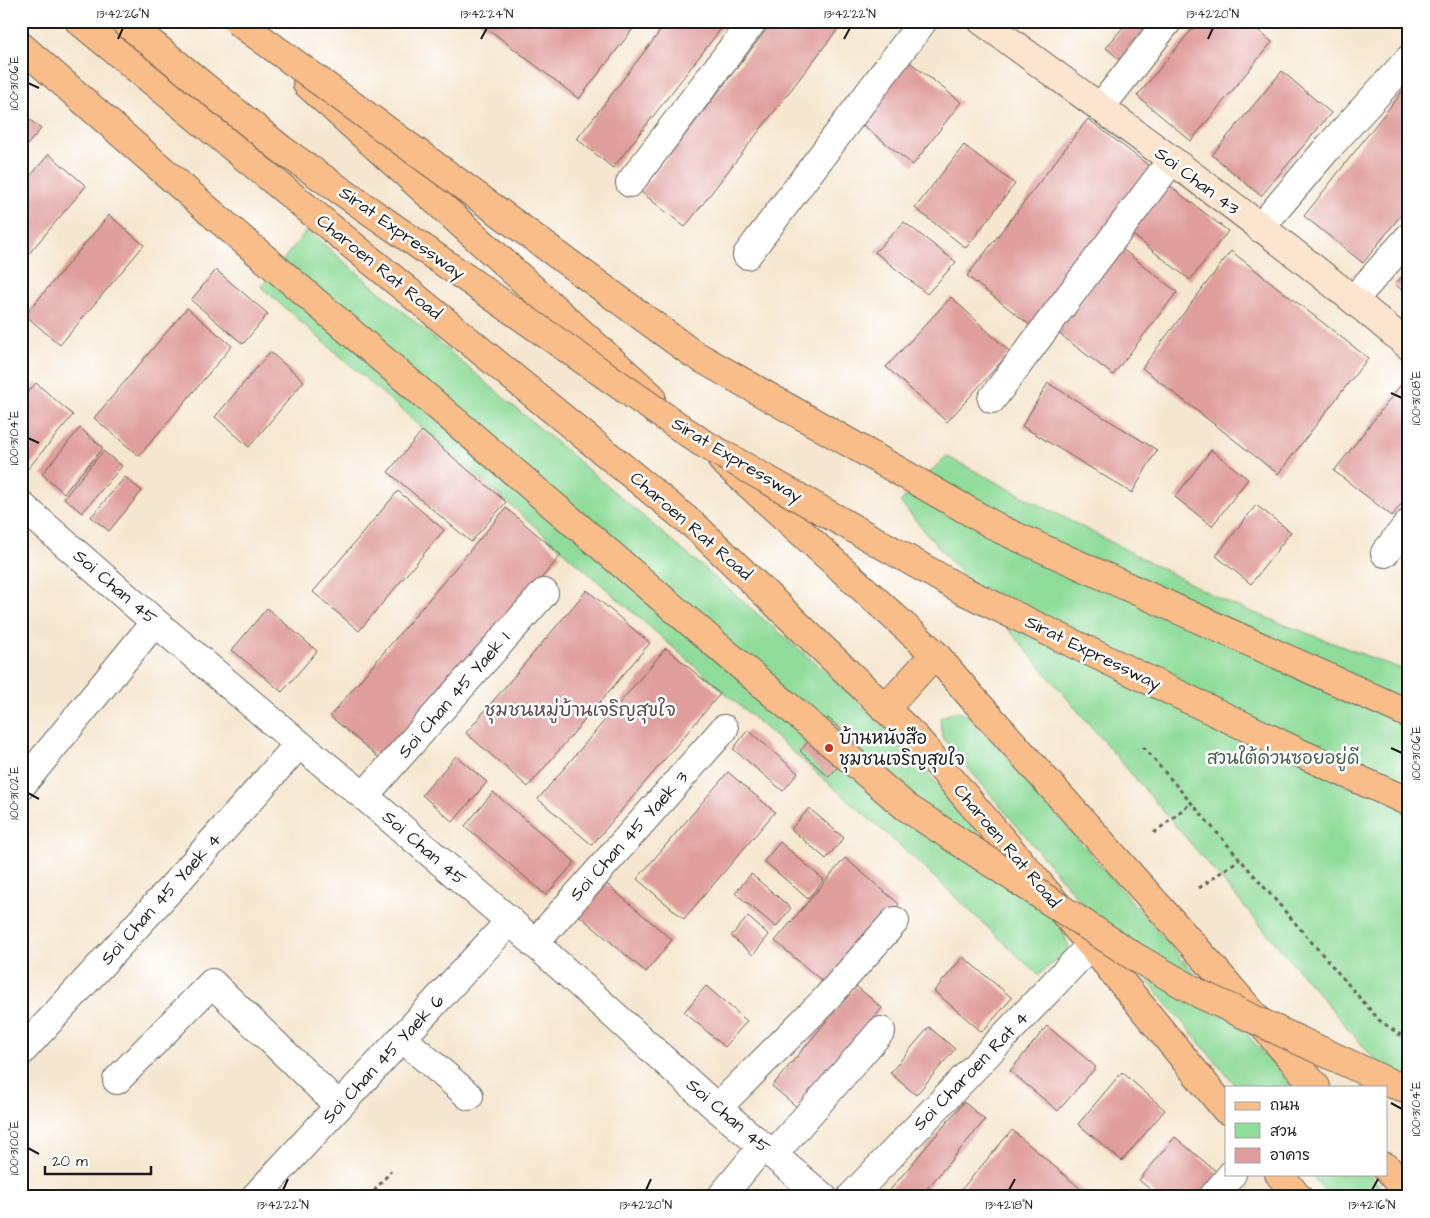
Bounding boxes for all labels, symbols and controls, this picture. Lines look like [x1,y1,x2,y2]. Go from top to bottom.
text: 13°42'26"N [97,6,149,23]
text: 13°42'24"N [461,6,514,23]
text: 13°42'22"N [824,6,876,23]
text: 13°42'20"N [1187,6,1240,23]
text: 100°31'06"E [6,56,23,110]
street label: Soi Chan 43 [1150,141,1244,221]
street label: Sirat Expressway [333,180,470,287]
street label: Charoen Rat Road [311,209,447,325]
text: 100°31'08"E [1408,371,1425,425]
text: 100°31'04"E [6,411,23,465]
street label: Sirat Expressway [666,411,807,510]
street label: Charoen Rat Road [624,466,758,586]
street label: Soi Chan 45 [68,544,163,631]
street label: Sirat Expressway [1020,609,1165,698]
street label: Soi Chan 45 Yaek 1 [392,626,516,764]
district label: ชุมชนหมู่บ้านเจริญสุขใจ [484,697,676,724]
place label: บ้านหนังสือ ชุมชนเจริญสุขใจ [839,726,965,773]
text: 100°31'06"E [1408,726,1425,780]
marker: บ้านหนังสือ ชุมชนเจริญสุขใจ [823,742,835,754]
park label: สวนใต้ด่วนซอยอยู่ดี [1207,745,1359,772]
text: 100°31'02"E [6,766,23,820]
street label: Soi Chan 45 Yaek 3 [564,766,694,906]
street label: Charoen Rat Road [948,779,1066,913]
street label: Soi Chan 45 [377,805,472,892]
street label: Soi Chan 45 Yaek 4 [95,828,227,970]
street label: Soi Chan 45 Yaek 6 [316,989,450,1129]
street label: Soi Charoen Rat 4 [907,1006,1035,1136]
street label: Soi Chan 45 [681,1073,776,1160]
text: 100°31'04"E [1408,1082,1425,1136]
legend [1225,1086,1388,1176]
text: ถนน [1270,1095,1299,1116]
text: 100°31'00"E [6,1121,23,1175]
text: สวน [1270,1121,1297,1142]
scale bar [45,1143,151,1175]
text: อาคาร [1270,1145,1310,1166]
text: 20 m [52,1151,88,1172]
text: 13°42'22"N [257,1197,309,1214]
text: 13°42'20"N [620,1197,673,1214]
text: 13°42'18"N [986,1197,1033,1214]
text: 13°42'16"N [1349,1197,1396,1214]

